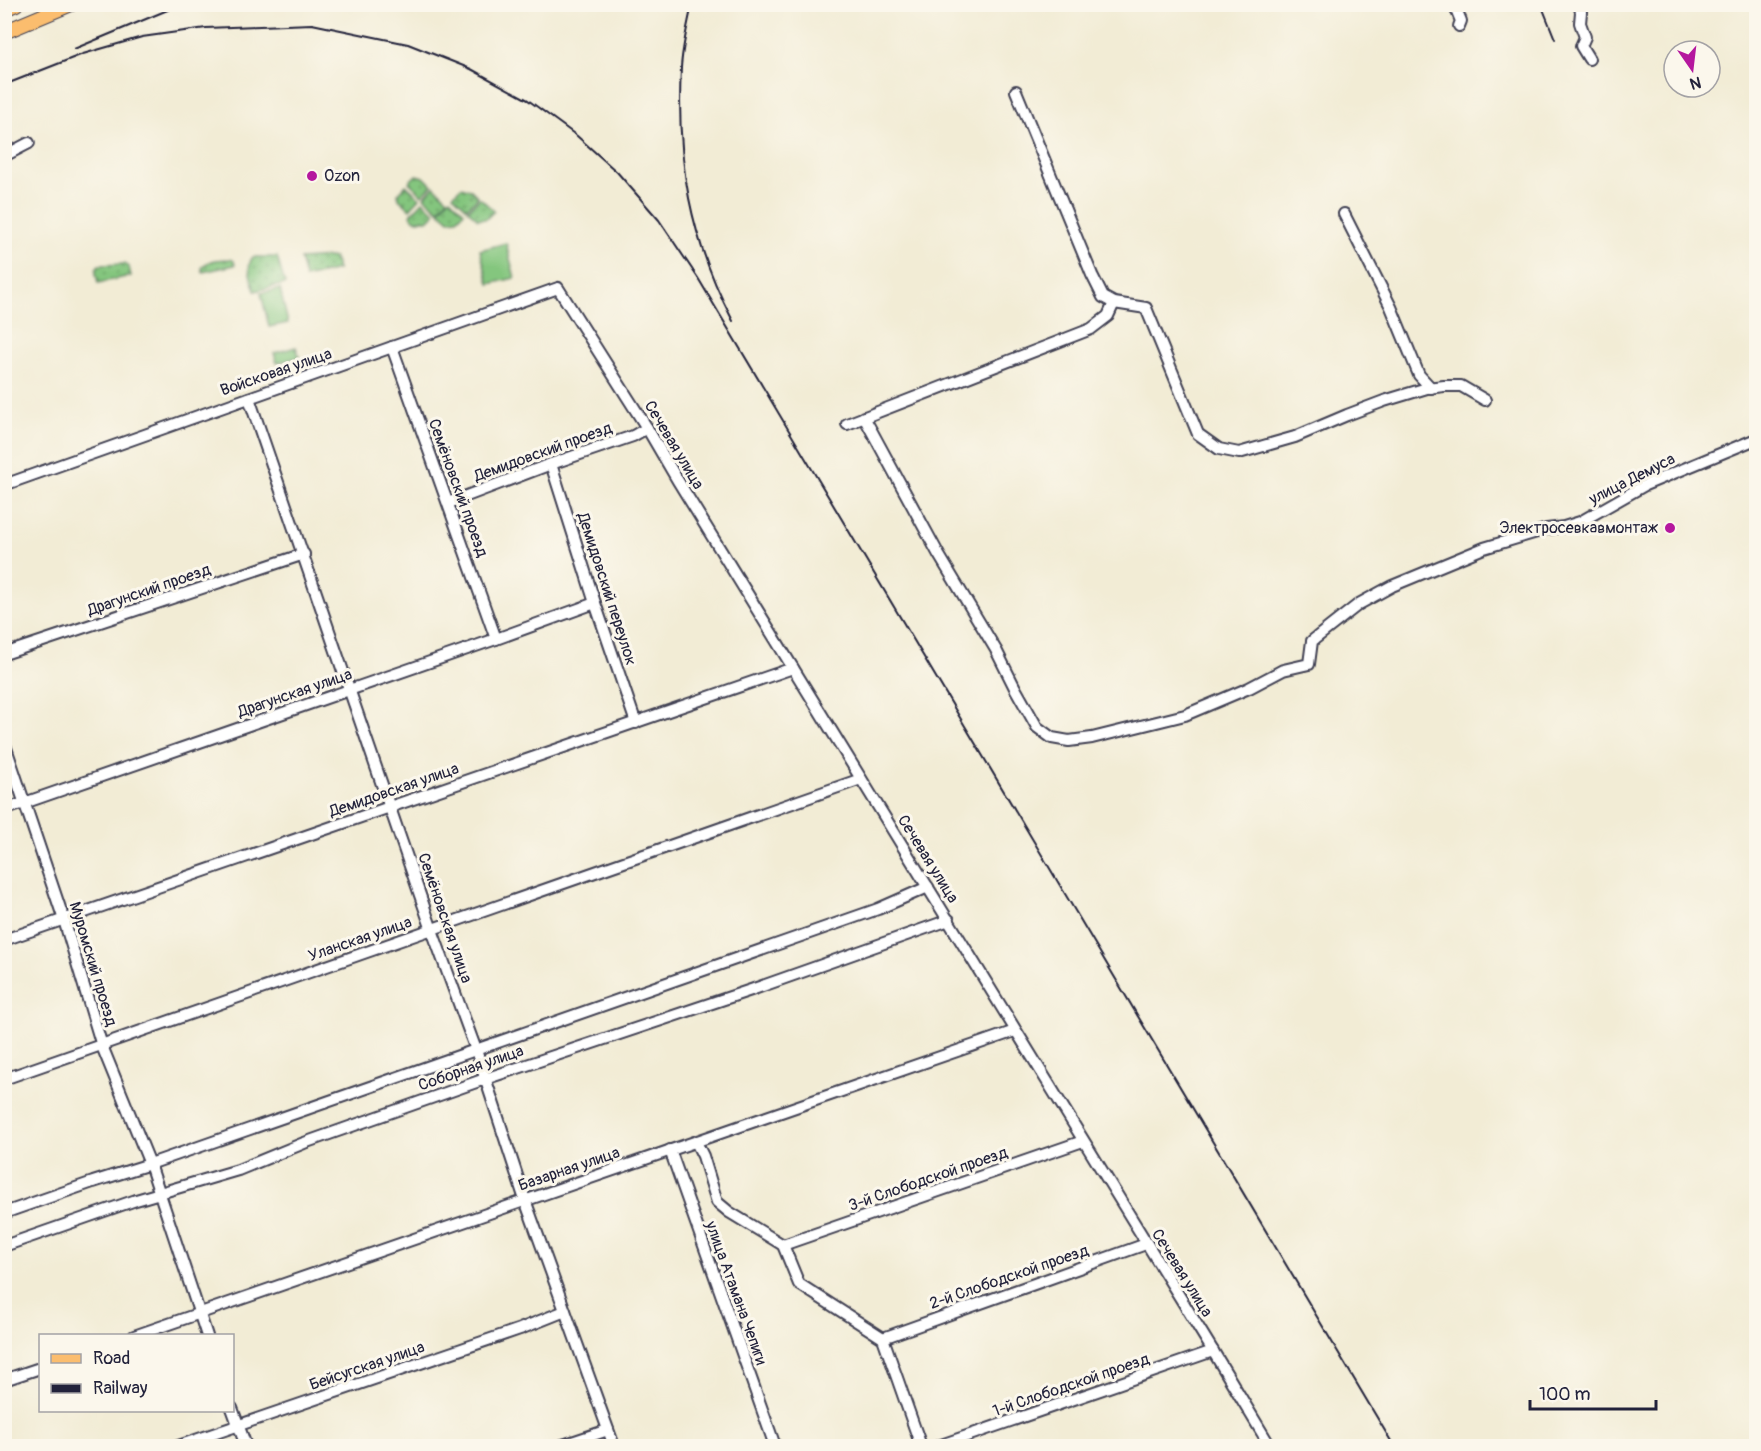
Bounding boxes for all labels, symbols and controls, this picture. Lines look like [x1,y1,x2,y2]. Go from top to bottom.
north arrow [1662,39,1722,99]
text: N [1688,72,1703,94]
place label: Ozon [324,166,360,186]
marker: Ozon [305,169,319,183]
street label: Войсковая улица [218,344,334,400]
street label: Сечевая улица [640,397,708,493]
street label: Семёновский проезд [424,416,492,560]
street label: Демидовский проезд [470,418,615,487]
street label: улица Демуса [1585,449,1678,510]
street label: Демидовский переулок [573,509,641,668]
place label: Электросевкавмонтаж [1499,518,1659,538]
marker: Электросевкавмонтаж [1663,521,1677,535]
street label: Драгунский проезд [84,559,214,621]
street label: Драгунская улица [234,664,355,722]
street label: Демидовская улица [326,758,461,822]
street label: Сечевая улица [893,811,963,907]
street label: Семёновская улица [413,850,477,986]
street label: Муромский проезд [65,899,122,1029]
street label: Уланская улица [306,912,414,966]
street label: Соборная улица [416,1041,526,1095]
street label: Базарная улица [516,1142,622,1196]
street label: 3-й Слободской проезд [846,1142,1010,1216]
street label: улица Атамана Чепиги [700,1218,771,1368]
street label: Сечевая улица [1147,1225,1217,1321]
street label: 2-й Слободской проезд [927,1240,1091,1314]
legend [39,1334,234,1412]
street label: Бейсугская улица [307,1337,427,1395]
text: Road [93,1347,130,1370]
street label: 1-й Слободской проезд [990,1349,1152,1421]
scale bar [1530,1373,1656,1411]
text: Railway [93,1377,148,1400]
text: 100 m [1539,1383,1591,1406]

